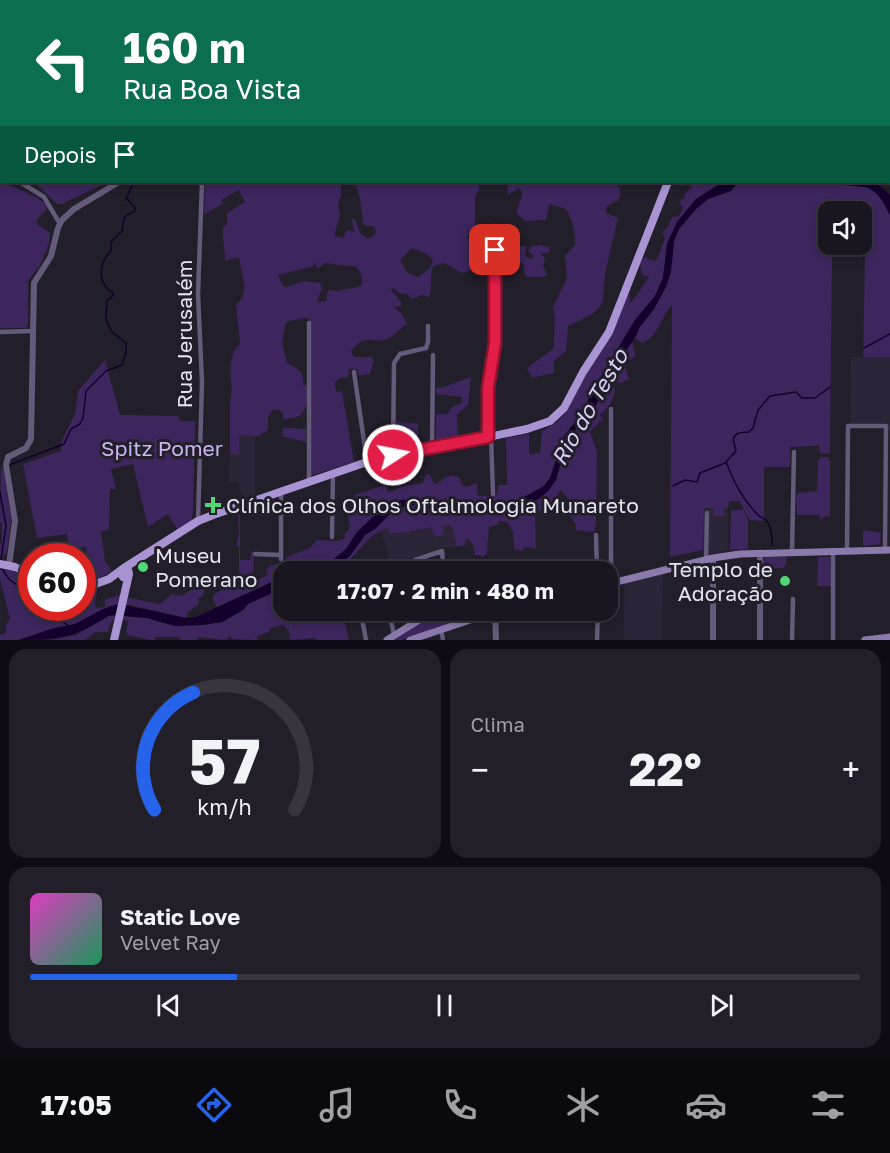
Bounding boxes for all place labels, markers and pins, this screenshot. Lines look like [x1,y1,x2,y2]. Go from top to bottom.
pin [469,224,520,275]
place label: Clínica dos Olhos Oftalmologia Munareto [226,492,639,518]
marker: Clínica dos Olhos Oftalmologia Munareto [204,496,222,514]
place label: Museu Pomerano [155,542,257,592]
place label: Templo de Adoração [669,556,773,606]
marker: Museu Pomerano [136,560,150,574]
marker: Templo de Adoração [778,574,792,588]

